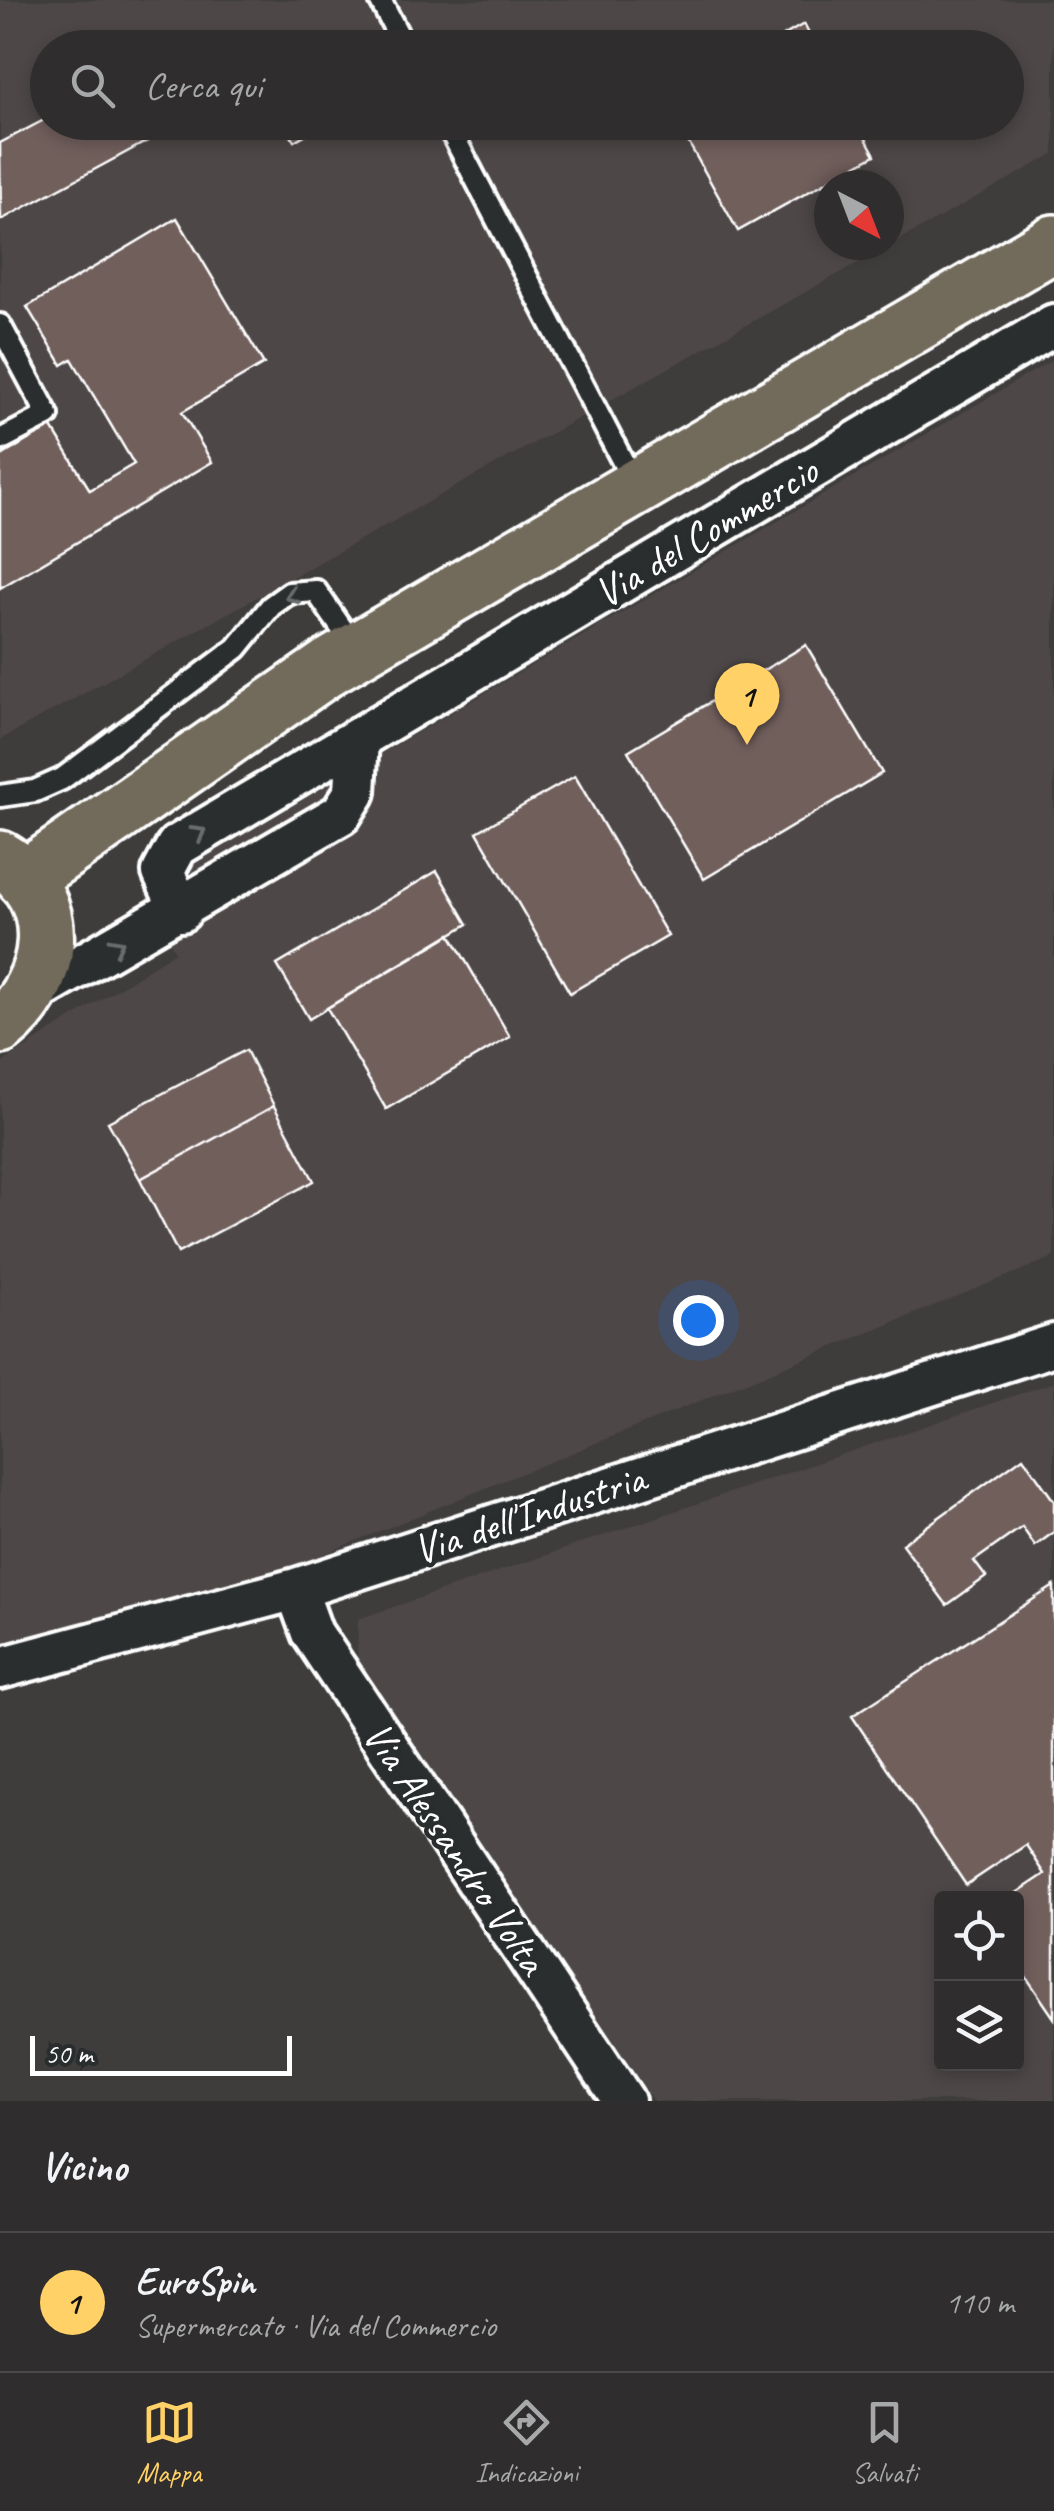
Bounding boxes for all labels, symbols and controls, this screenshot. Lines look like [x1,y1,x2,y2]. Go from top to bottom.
search box [30,30,1024,140]
icon: search [65,58,120,113]
text: Cerca qui [145,62,262,109]
north arrow [814,170,904,260]
street label: Via del Commercio [584,443,829,620]
one-way arrow [285,584,302,604]
pin: 1 [714,662,780,745]
one-way arrow [188,826,206,845]
one-way arrow [106,938,124,958]
your location [673,1295,724,1346]
street label: Via dell'Industria [406,1450,655,1576]
street label: Via Alessandro Volta [351,1712,560,1987]
map controls [934,1891,1024,2071]
button: locate [934,1891,1024,1981]
button: layers [934,1981,1024,2071]
scale bar [30,2031,292,2076]
text: 50 m [45,2036,93,2071]
text: Vicino [40,2140,127,2193]
text: EuroSpin [135,2258,255,2305]
text: 1 [65,2282,80,2323]
text: 110 m [945,2282,1014,2323]
text: Supermercato · Via del Commercio [135,2305,496,2346]
tab: Mappa [137,2395,202,2490]
tab: Indicazioni [475,2395,578,2490]
tab: Salvati [852,2395,917,2490]

